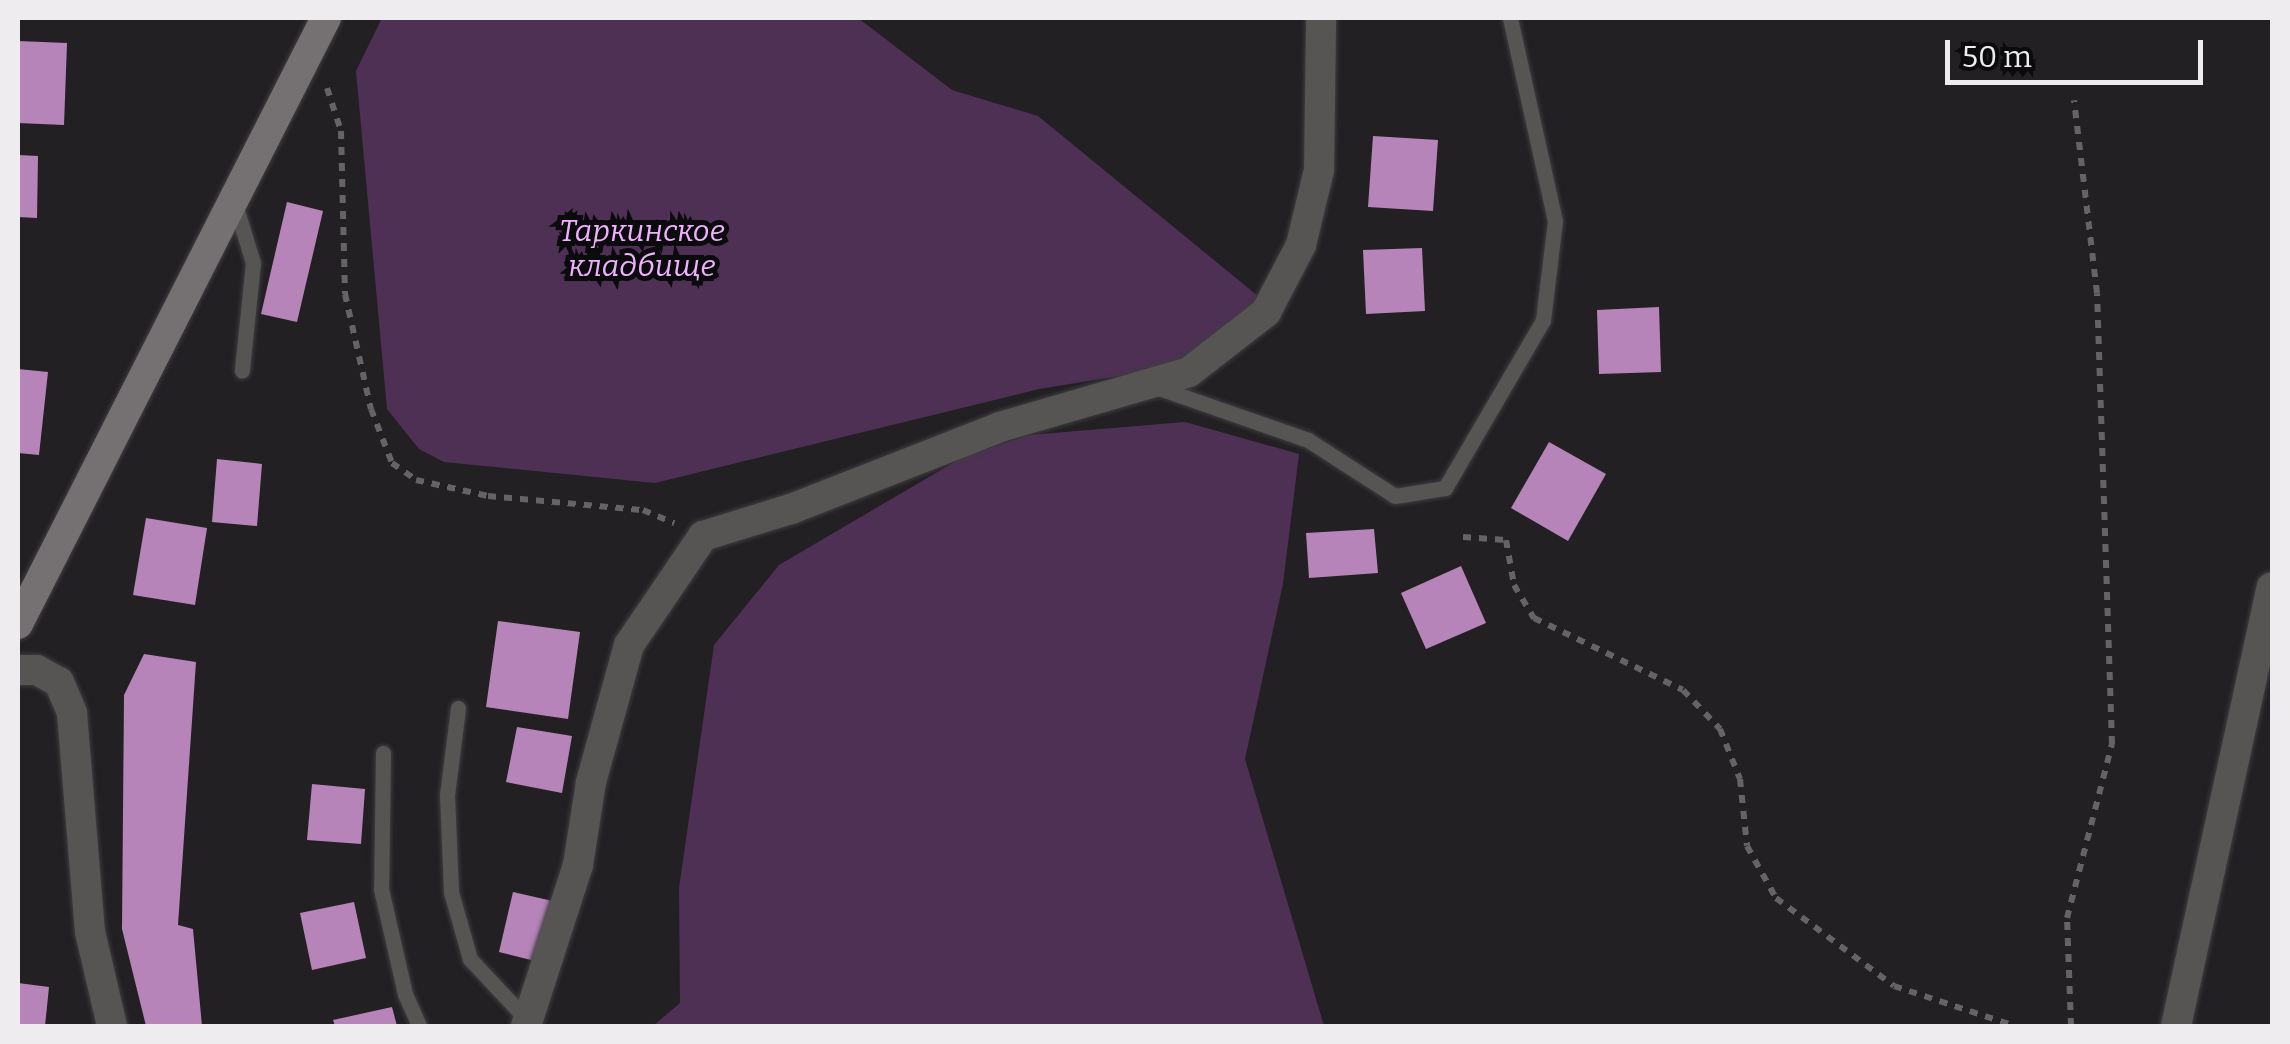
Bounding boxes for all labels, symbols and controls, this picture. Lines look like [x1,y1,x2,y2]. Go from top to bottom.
scale bar [1950,20,2208,82]
text: 50 m [1962,39,2032,75]
park label: Таркинское кладбище [559,213,725,284]

